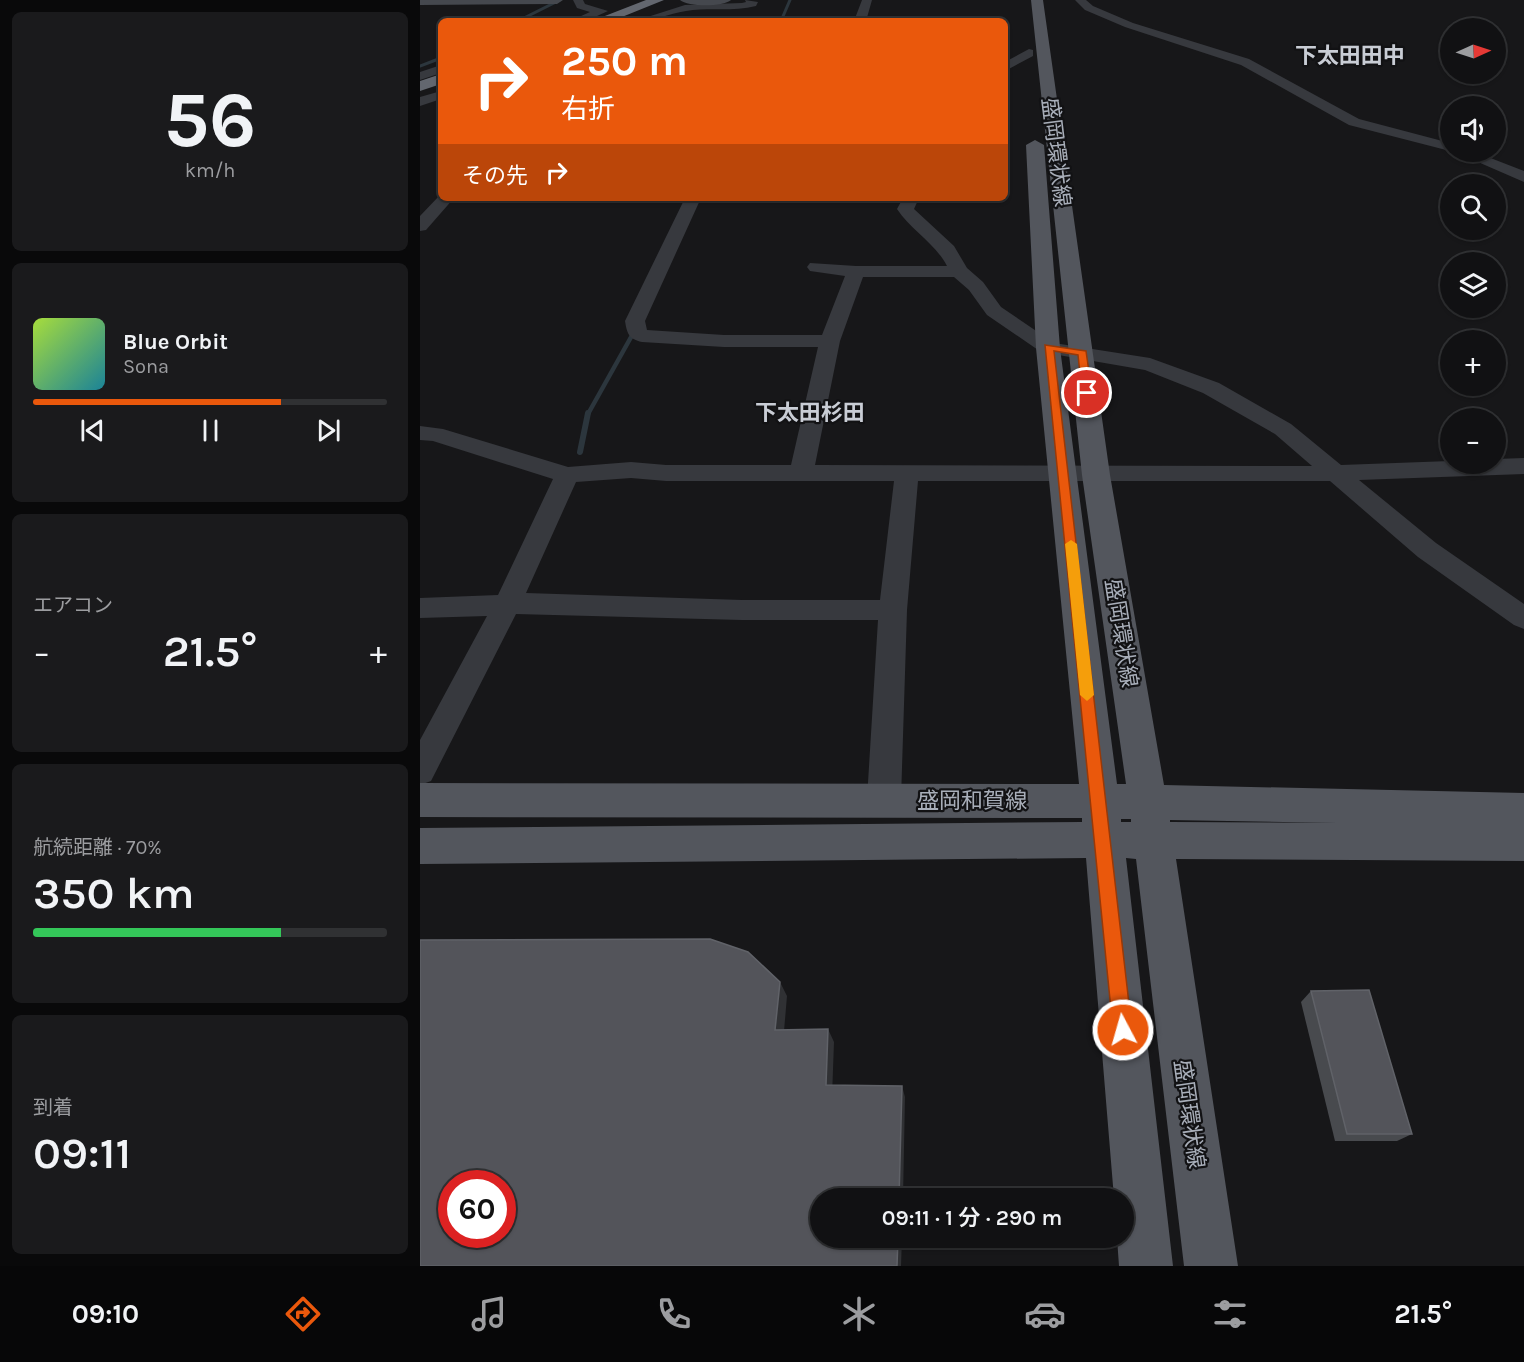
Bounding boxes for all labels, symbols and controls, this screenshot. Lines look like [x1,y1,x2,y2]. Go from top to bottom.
north arrow [1440,18,1506,84]
map controls [1440,18,1506,474]
text: 250 m [561,36,688,86]
icon: right [462,42,540,120]
district label: 下太田田中 [1295,43,1405,69]
text: 56 [164,74,256,166]
text: 右折 [561,93,615,125]
street label: 盛岡環状線 [1036,96,1076,208]
button: sound [1440,96,1506,162]
icon: right [540,156,573,189]
text: km/h [185,159,235,182]
text: その先 [462,163,528,189]
button: search [1440,174,1506,240]
button: layers [1440,252,1506,318]
text: Blue Orbit [123,329,228,355]
button: + [1440,330,1506,396]
text: Sona [123,355,169,378]
pin [1061,367,1112,418]
icon: arrive [1070,376,1103,409]
district label: 下太田杉田 [755,400,865,426]
button: − [1440,408,1506,474]
icon: previous [76,414,109,447]
icon: pause [194,414,227,447]
icon: next [312,414,345,447]
street label: 盛岡環状線 [1100,577,1142,690]
text: エアコン [33,594,113,617]
text: 21.5° [163,625,257,677]
text: − [33,633,50,671]
text: + [370,633,387,671]
street label: 盛岡和賀線 [917,788,1027,814]
text: 航続距離 · 70% [33,836,162,859]
text: 350 km [33,867,195,919]
position arrow [1091,998,1155,1062]
street label: 盛岡環状線 [1168,1058,1210,1170]
text: 到着 [33,1096,73,1119]
text: 09:11 [33,1127,131,1179]
speed limit sign: 60 [438,1170,516,1248]
text: 09:11 · 1 分 · 290 m [882,1205,1062,1231]
icon: directions [282,1293,324,1335]
icon: music [468,1293,510,1335]
icon: phone [653,1293,695,1335]
icon: climate [838,1293,880,1335]
icon: car [1024,1293,1066,1335]
icon: filters [1209,1293,1251,1335]
text: 09:10 [72,1298,139,1330]
text: 21.5° [1394,1298,1452,1330]

